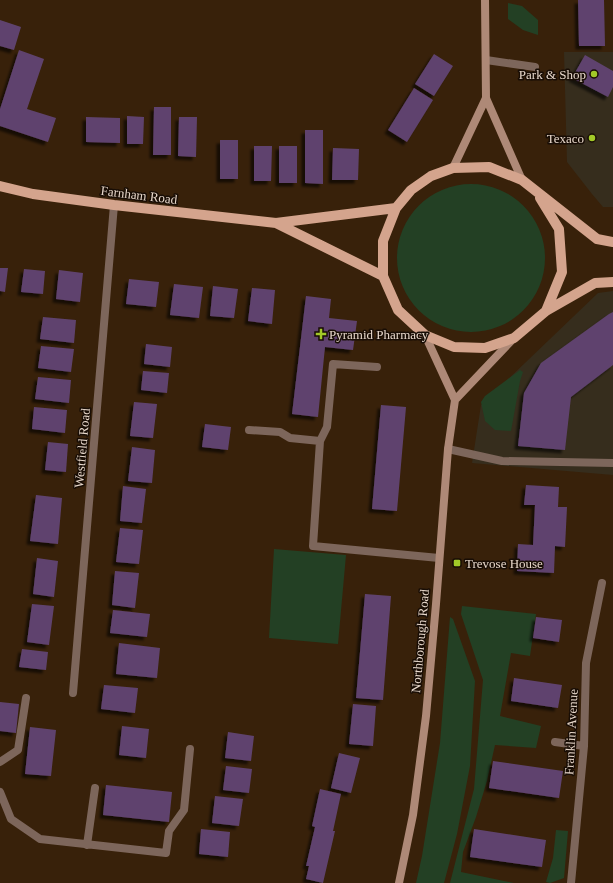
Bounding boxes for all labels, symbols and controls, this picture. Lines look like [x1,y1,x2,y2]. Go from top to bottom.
place label: Park & Shop [519,67,586,82]
marker: Park & Shop [589,69,599,79]
place label: Texaco [547,131,584,146]
marker: Texaco [587,133,597,143]
street label: Farnham Road [100,183,179,207]
place label: Pyramid Pharmacy [329,327,429,342]
marker: Pyramid Pharmacy [316,329,326,339]
street label: Westfield Road [71,407,93,489]
place label: Trevose House [465,556,543,571]
marker: Trevose House [452,558,462,568]
street label: Northborough Road [408,588,432,694]
street label: Franklin Avenue [561,688,581,775]

